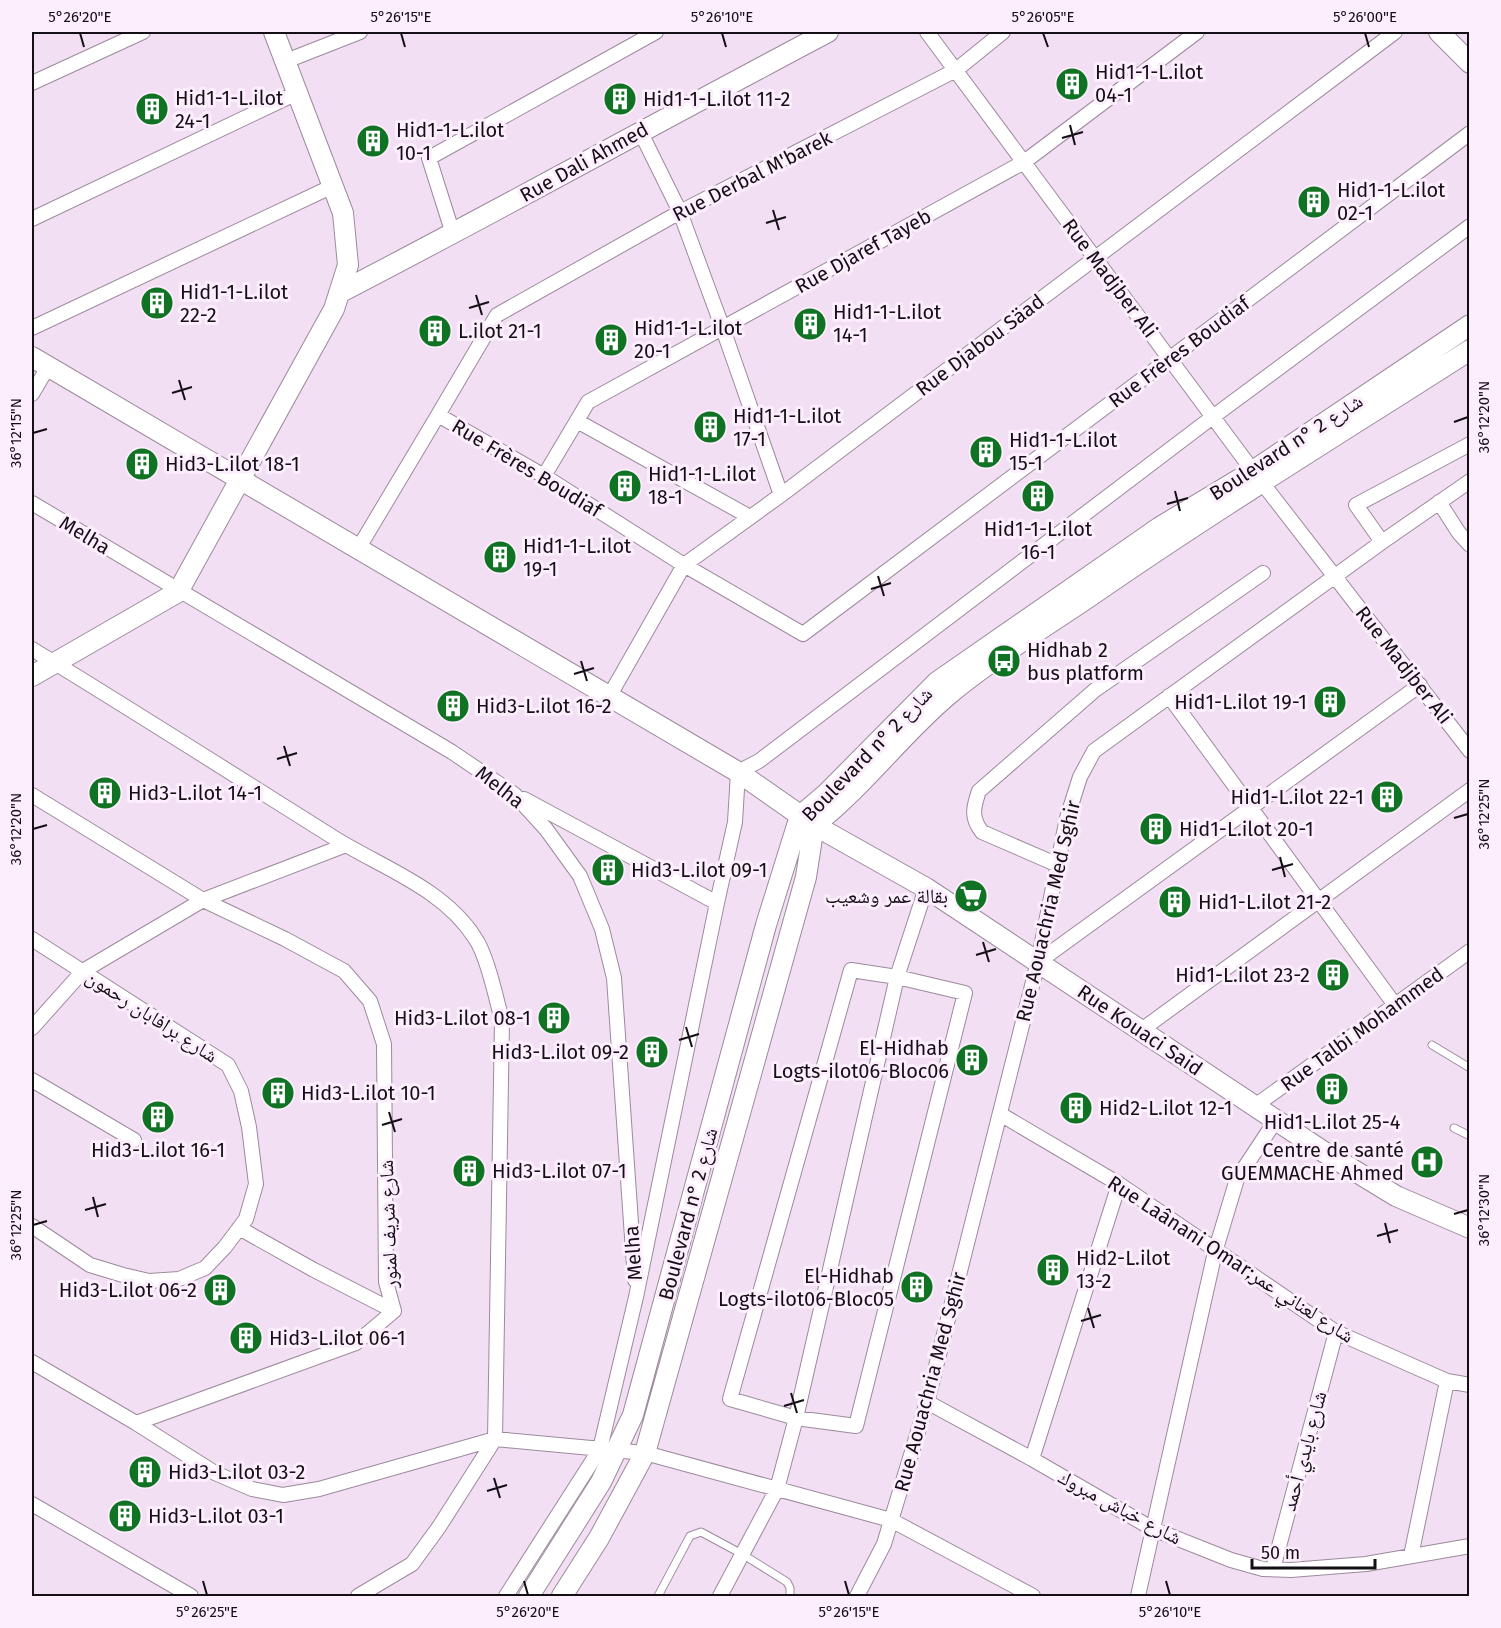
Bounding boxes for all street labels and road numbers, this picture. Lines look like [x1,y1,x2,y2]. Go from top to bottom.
street label: Rue Dali Ahmed [516,117,652,207]
street label: Rue Derbal M'barek [668,125,836,227]
street label: Rue Djaref Tayeb [791,204,935,298]
street label: Rue Madjber Ali [1057,214,1163,342]
street label: Rue Djabou Säad [911,289,1049,401]
street label: Rue Frères Boudiaf [1104,290,1255,413]
street label: Boulevard n° شارع 2 [1205,389,1368,506]
street label: Rue Frères Boudiaf [448,414,607,523]
street label: Melha [55,511,115,559]
street label: Rue Madjber Ali [1351,601,1457,729]
street label: Boulevard n° شارع 2 [797,682,938,827]
street label: Melha [471,761,529,813]
street label: Rue Aouachria Med Sghir [1011,798,1085,1024]
street label: Rue Talbi Mohammed [1276,962,1448,1096]
street label: شارع برافابان رحمون [81,964,222,1068]
street label: Rue Kouaci Said [1073,979,1207,1081]
street label: Boulevard n° شارع 2 [653,1125,724,1303]
street label: شارع شريف لمنور [374,1159,403,1290]
street label: Rue Laânani Omar;شارع لعناني عمر [1101,1170,1359,1351]
street label: Melha [619,1225,647,1281]
street label: Rue Aouachria Med Sghir [889,1269,971,1495]
street label: شارع بايدي أحمد [1276,1388,1335,1515]
street label: شارع خباش مبروك [1054,1464,1186,1550]

